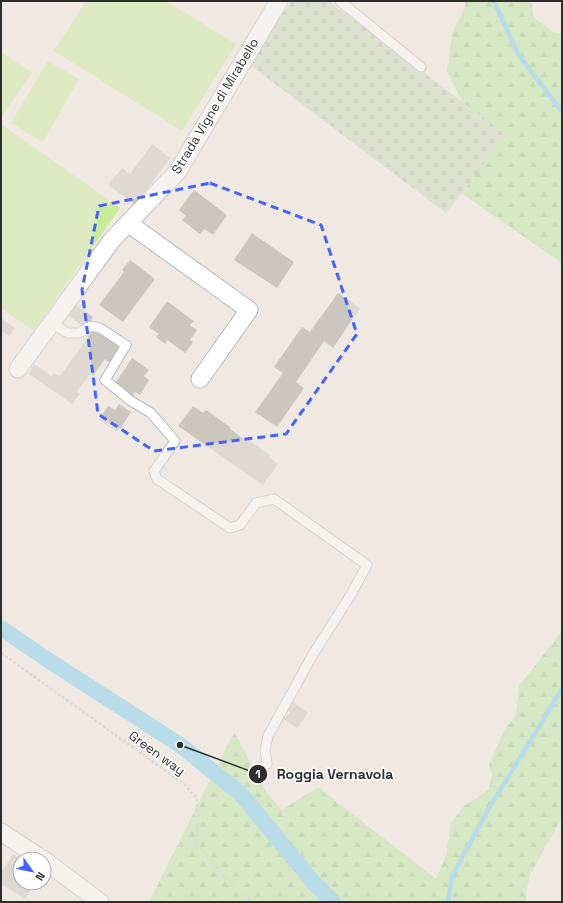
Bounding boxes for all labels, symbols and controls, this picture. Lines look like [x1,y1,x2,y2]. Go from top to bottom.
street label: Strada Vigne di Mirabello [168,35,262,177]
street label: Green way [125,727,189,779]
callout: Roggia Vernavola [248,761,401,787]
text: Roggia Vernavola [277,765,393,783]
text: 1 [255,766,261,782]
north arrow [12,851,52,891]
text: N [33,870,48,883]

